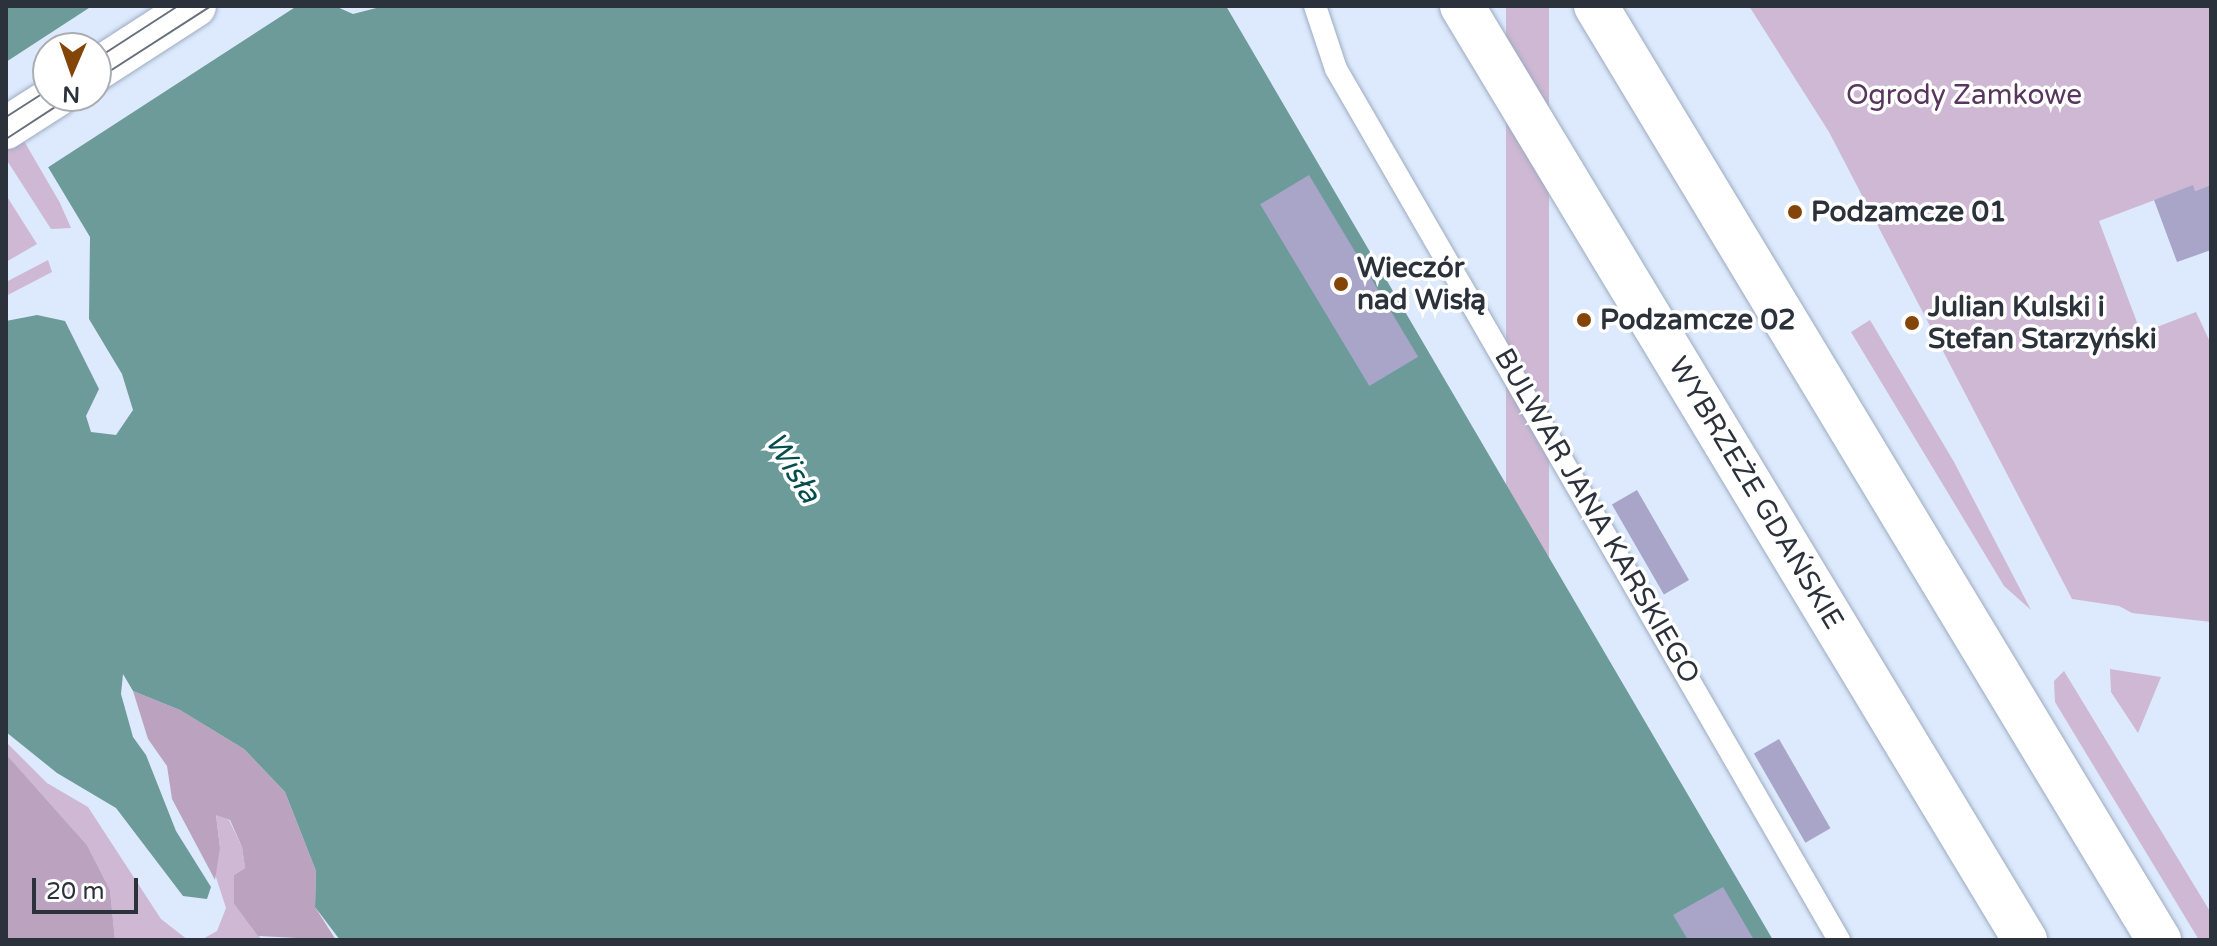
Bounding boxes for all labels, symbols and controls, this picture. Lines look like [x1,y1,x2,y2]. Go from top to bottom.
north arrow [32,32,112,112]
park label: Ogrody Zamkowe [1846,78,2082,112]
text: N [62,81,81,107]
place label: Podzamcze 01 [1811,195,2007,229]
marker: Podzamcze 01 [1786,203,1804,221]
place label: Wieczór nad Wisłą [1357,251,1486,317]
marker: Wieczór nad Wisłą [1332,275,1350,293]
place label: Julian Kulski i Stefan Starzyński [1928,290,2157,356]
place label: Podzamcze 02 [1600,303,1796,337]
marker: Podzamcze 02 [1575,311,1593,329]
marker: Julian Kulski i Stefan Starzyński [1903,314,1921,332]
street label: BULWAR JANA KARSKIEGO [1487,343,1707,689]
street label: WYBRZEŻE GDAŃSKIE [1661,351,1851,635]
water label: Wisła [756,426,828,510]
scale bar [36,862,142,912]
text: 20 m [46,877,104,906]

